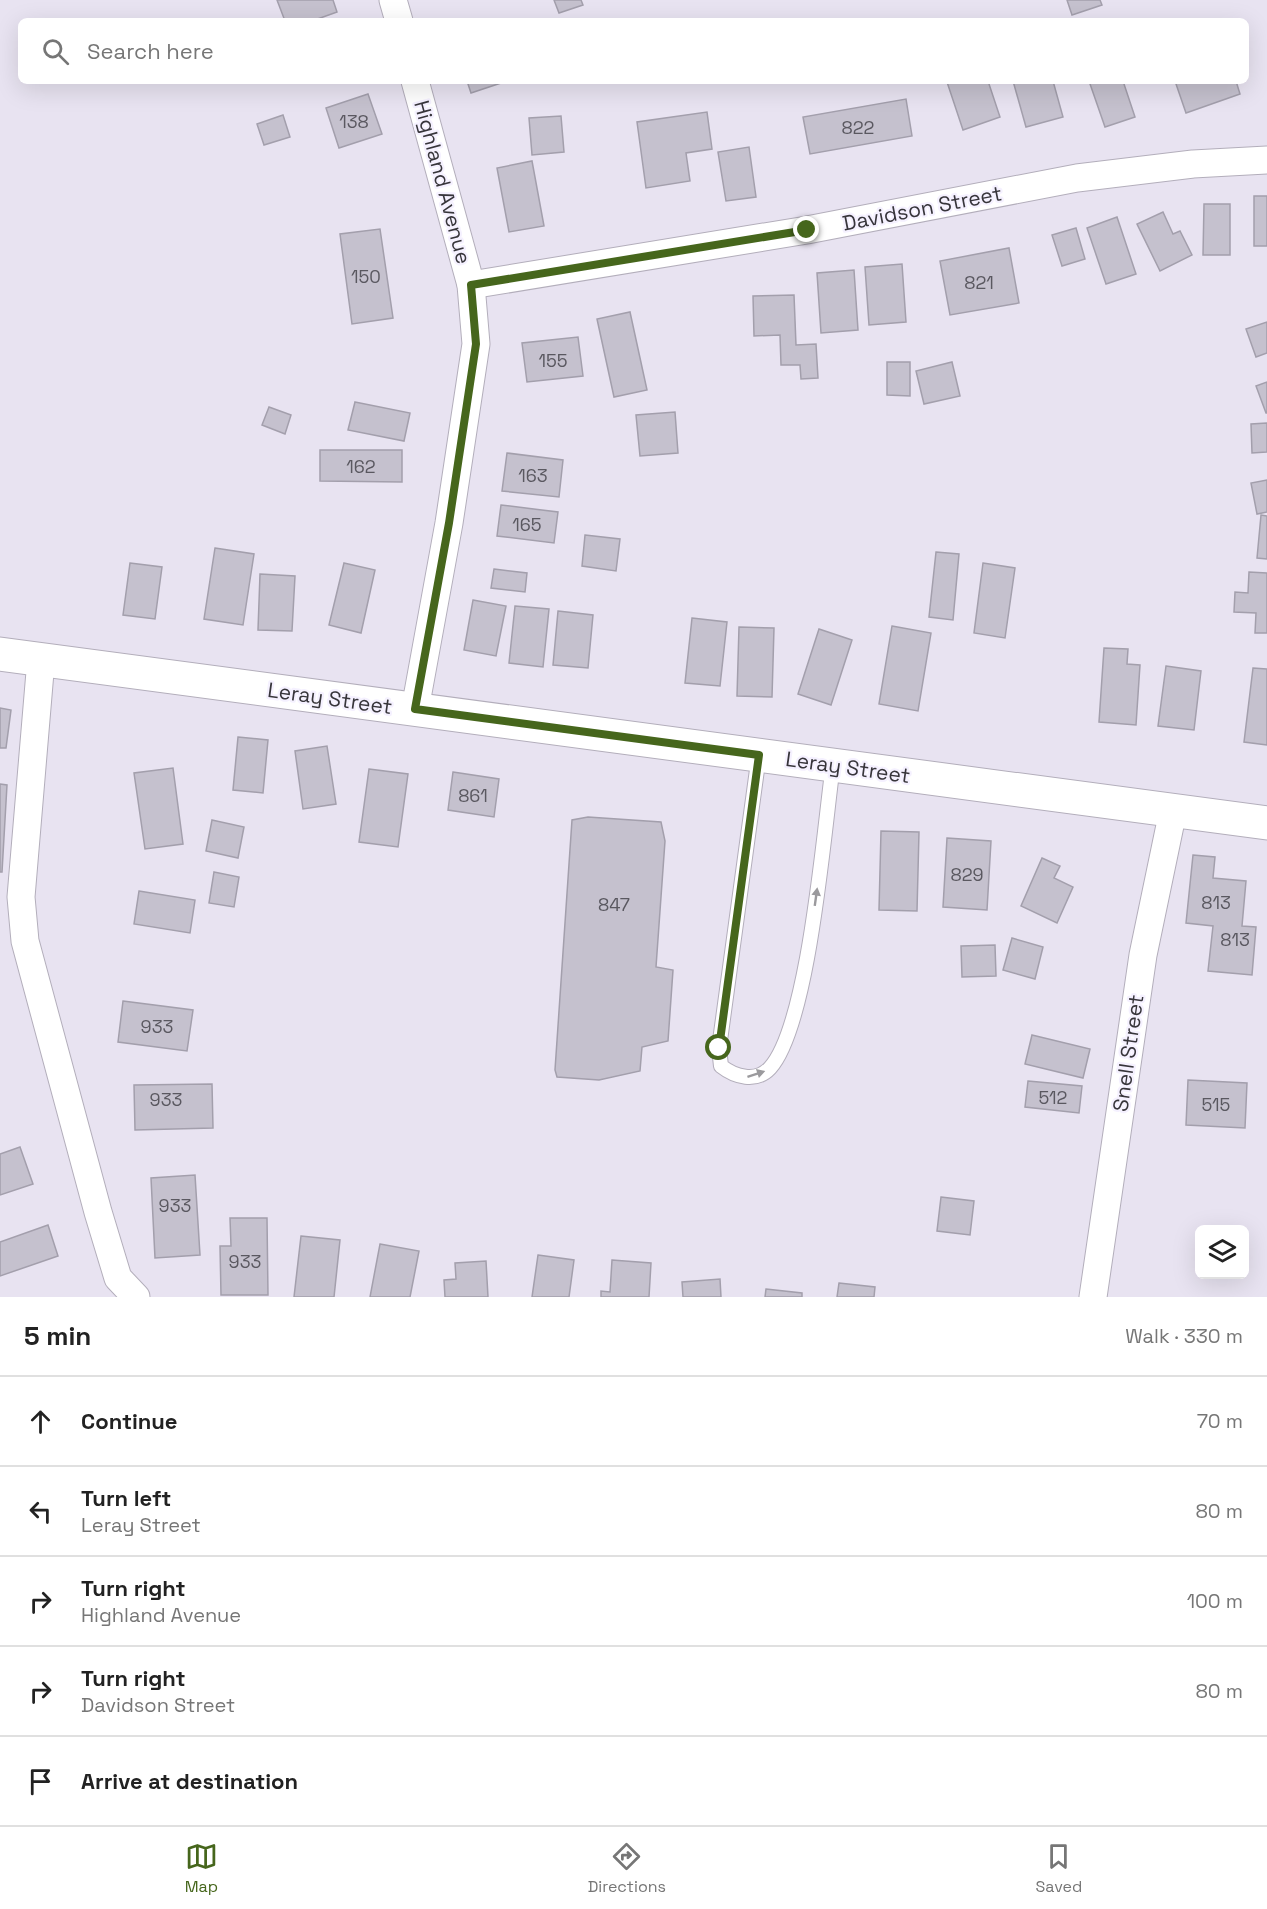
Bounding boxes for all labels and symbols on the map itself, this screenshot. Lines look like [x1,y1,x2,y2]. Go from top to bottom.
street label: Highland Avenue [408,97,478,267]
house number: 138 [339,110,369,133]
house number: 822 [842,116,874,139]
street label: Davidson Street [840,179,1004,237]
route end [793,216,819,242]
house number: 150 [351,265,381,288]
house number: 821 [964,271,994,294]
house number: 155 [538,349,568,372]
house number: 162 [346,455,376,478]
house number: 163 [518,464,548,487]
house number: 165 [512,513,542,536]
street label: Leray Street [266,676,394,720]
street label: Leray Street [784,745,912,789]
house number: 861 [458,784,488,807]
house number: 829 [950,863,984,886]
one-way arrow [811,887,820,906]
house number: 813 [1201,891,1231,914]
house number: 847 [598,893,630,916]
house number: 813 [1220,928,1250,951]
street label: Snell Street [1106,993,1150,1113]
house number: 933 [141,1015,173,1038]
route start [705,1034,731,1060]
one-way arrow [747,1069,765,1078]
house number: 512 [1039,1086,1067,1109]
house number: 933 [150,1088,182,1111]
house number: 515 [1202,1093,1230,1116]
house number: 933 [159,1194,191,1217]
house number: 933 [229,1250,261,1273]

